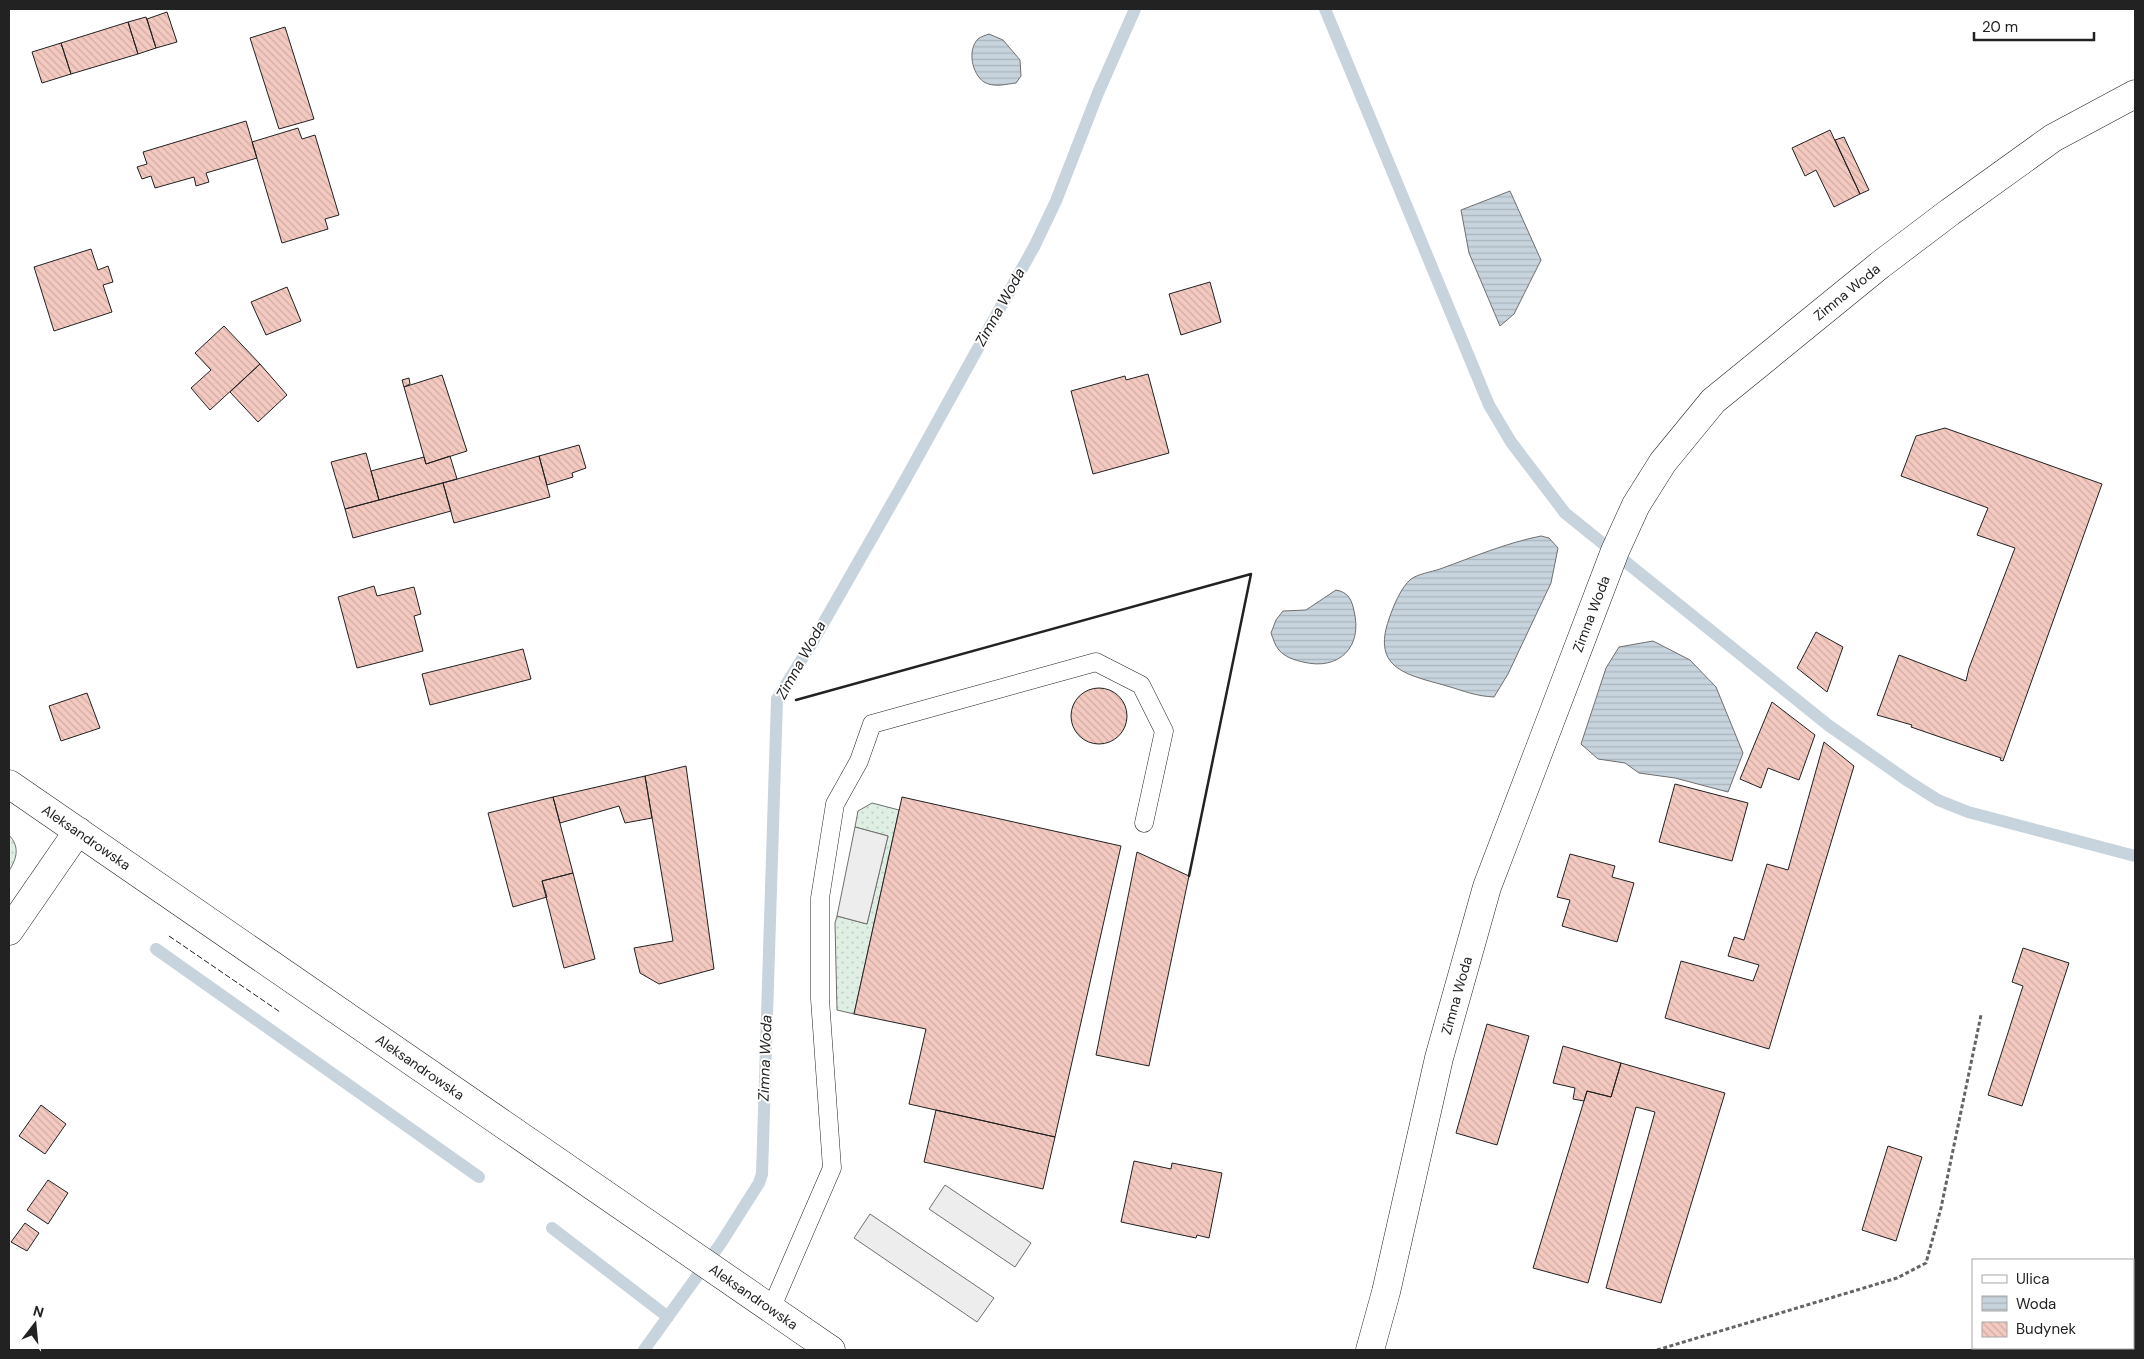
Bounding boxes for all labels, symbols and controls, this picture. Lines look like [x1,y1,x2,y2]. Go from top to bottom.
scale bar [1974,10,2094,42]
text: 20 m [1982,17,2018,37]
street label: Zimna Woda [1810,260,1884,324]
water label: Zimna Woda [970,264,1030,350]
street label: Zimna Woda [1568,573,1614,655]
water label: Zimna Woda [771,617,831,703]
street label: Aleksandrowska [39,800,134,874]
street label: Zimna Woda [1437,954,1476,1037]
water label: Zimna Woda [753,1014,777,1102]
street label: Aleksandrowska [372,1030,468,1104]
legend [1972,1259,2134,1349]
street label: Aleksandrowska [706,1260,801,1334]
text: Ulica [2016,1269,2050,1289]
text: Woda [2016,1294,2056,1314]
north arrow [10,1299,60,1349]
text: N [31,1301,46,1322]
text: Budynek [2016,1319,2077,1339]

